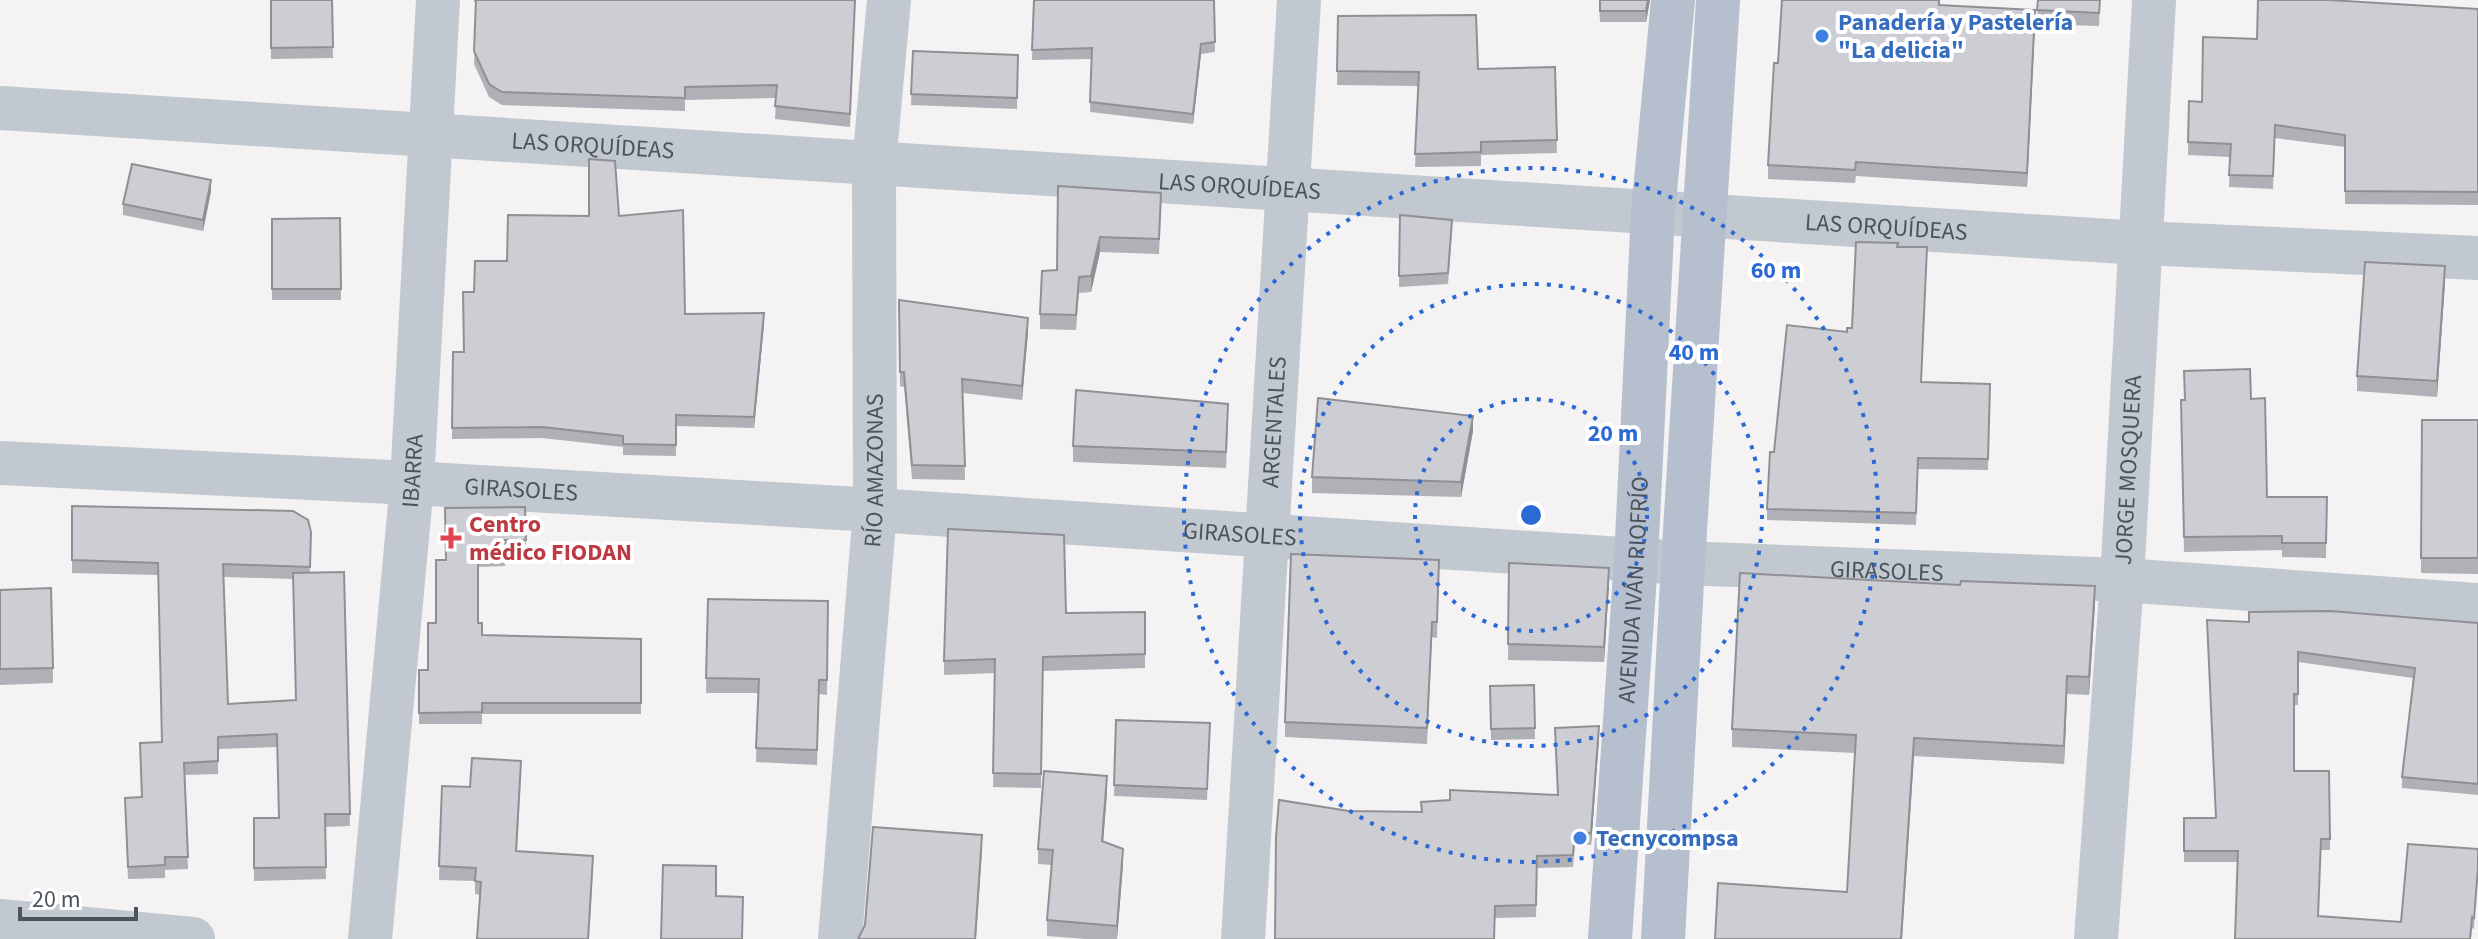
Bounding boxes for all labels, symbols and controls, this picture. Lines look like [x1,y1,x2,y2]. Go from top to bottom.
place label: Panadería y Pastelería "La delicia" [1838,5,2073,68]
marker: Panadería y Pastelería "La delicia" [1813,27,1831,45]
street label: LAS ORQUÍDEAS [510,123,675,168]
street label: LAS ORQUÍDEAS [1157,164,1322,209]
street label: LAS ORQUÍDEAS [1804,205,1969,250]
text: 60 m [1751,253,1801,288]
text: 40 m [1669,335,1719,370]
street label: ARGENTALES [1253,355,1296,489]
street label: JORGE MOSQUERA [2106,374,2151,566]
street label: RÍO AMAZONAS [855,393,893,549]
text: 20 m [1588,416,1638,451]
street label: IBARRA [393,433,433,509]
street label: GIRASOLES [464,469,579,511]
street label: AVENIDA IVÁN RIOFRÍO [1609,475,1658,704]
centre of rings [1517,501,1545,529]
place label: Centro médico FIODAN [469,507,632,570]
street label: GIRASOLES [1182,513,1298,556]
marker: Centro médico FIODAN [440,527,462,549]
street label: GIRASOLES [1829,552,1944,591]
place label: Tecnycompsa [1596,821,1739,856]
marker: Tecnycompsa [1571,829,1589,847]
scale bar [20,871,136,921]
text: 20 m [32,882,81,917]

